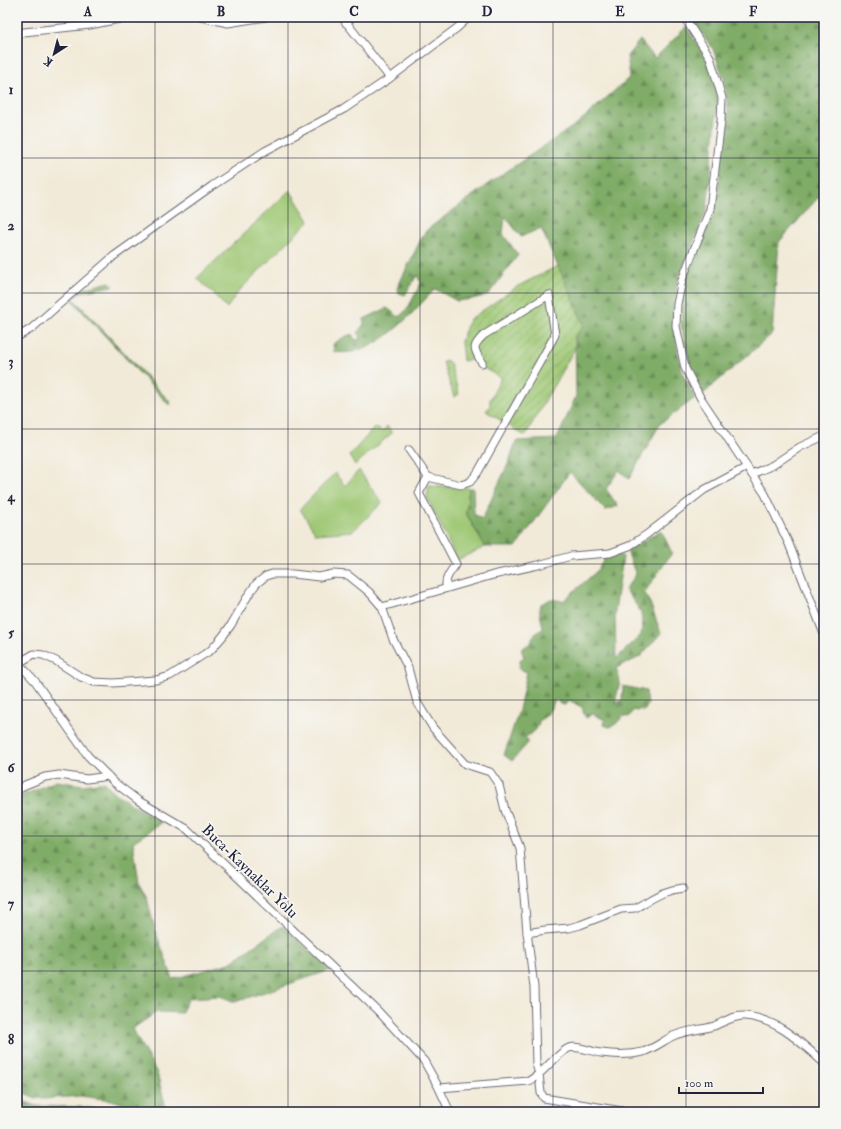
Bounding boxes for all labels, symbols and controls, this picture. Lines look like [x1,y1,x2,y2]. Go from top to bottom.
text: A [83,4,93,20]
text: B [217,4,225,20]
text: C [349,4,359,20]
text: D [482,4,493,20]
text: E [615,4,625,20]
text: F [749,4,758,20]
north arrow [34,34,74,74]
text: K [40,53,55,69]
text: 1 [9,82,14,98]
text: 2 [8,218,15,234]
text: 3 [9,354,14,370]
text: 4 [6,489,15,505]
text: 5 [8,625,14,641]
text: 6 [8,760,16,776]
street label: Buca-Kaynaklar Yolu [197,821,302,922]
text: 7 [8,896,15,912]
text: 8 [8,1032,14,1048]
scale bar [679,1069,763,1095]
text: 100 m [685,1076,714,1091]

